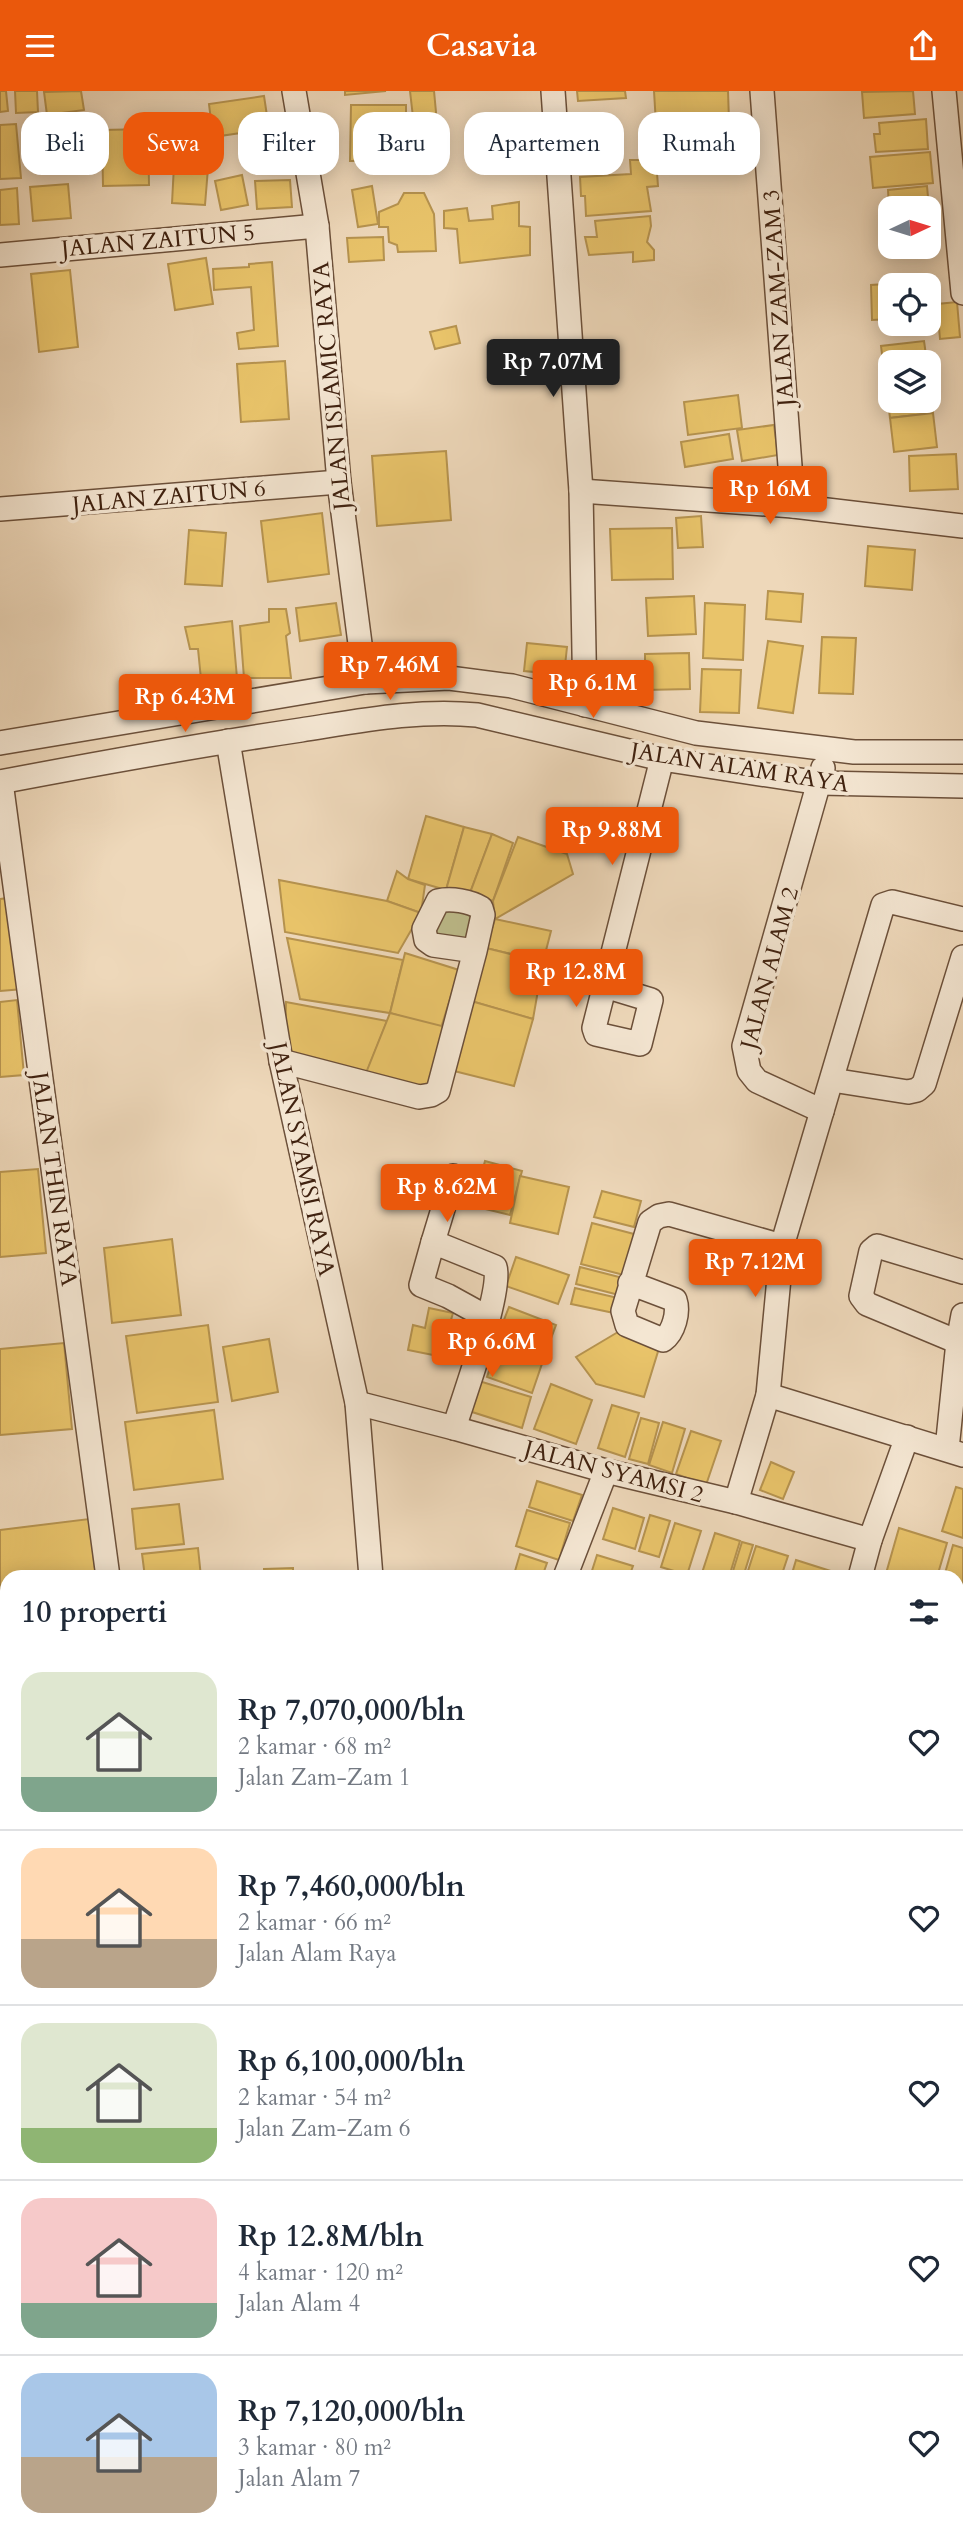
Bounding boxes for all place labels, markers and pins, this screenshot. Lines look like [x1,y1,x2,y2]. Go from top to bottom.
pin: Rp 7.07M [481,339,625,399]
pin: Rp 16M [713,467,827,526]
pin: Rp 7.46M [318,643,462,702]
pin: Rp 6.1M [528,661,658,720]
pin: Rp 6.43M [113,675,257,734]
pin: Rp 9.88M [540,807,684,867]
pin: Rp 12.8M [504,949,648,1009]
pin: Rp 8.62M [375,1165,519,1224]
pin: Rp 7.12M [683,1239,827,1299]
pin: Rp 6.6M [427,1319,557,1379]

